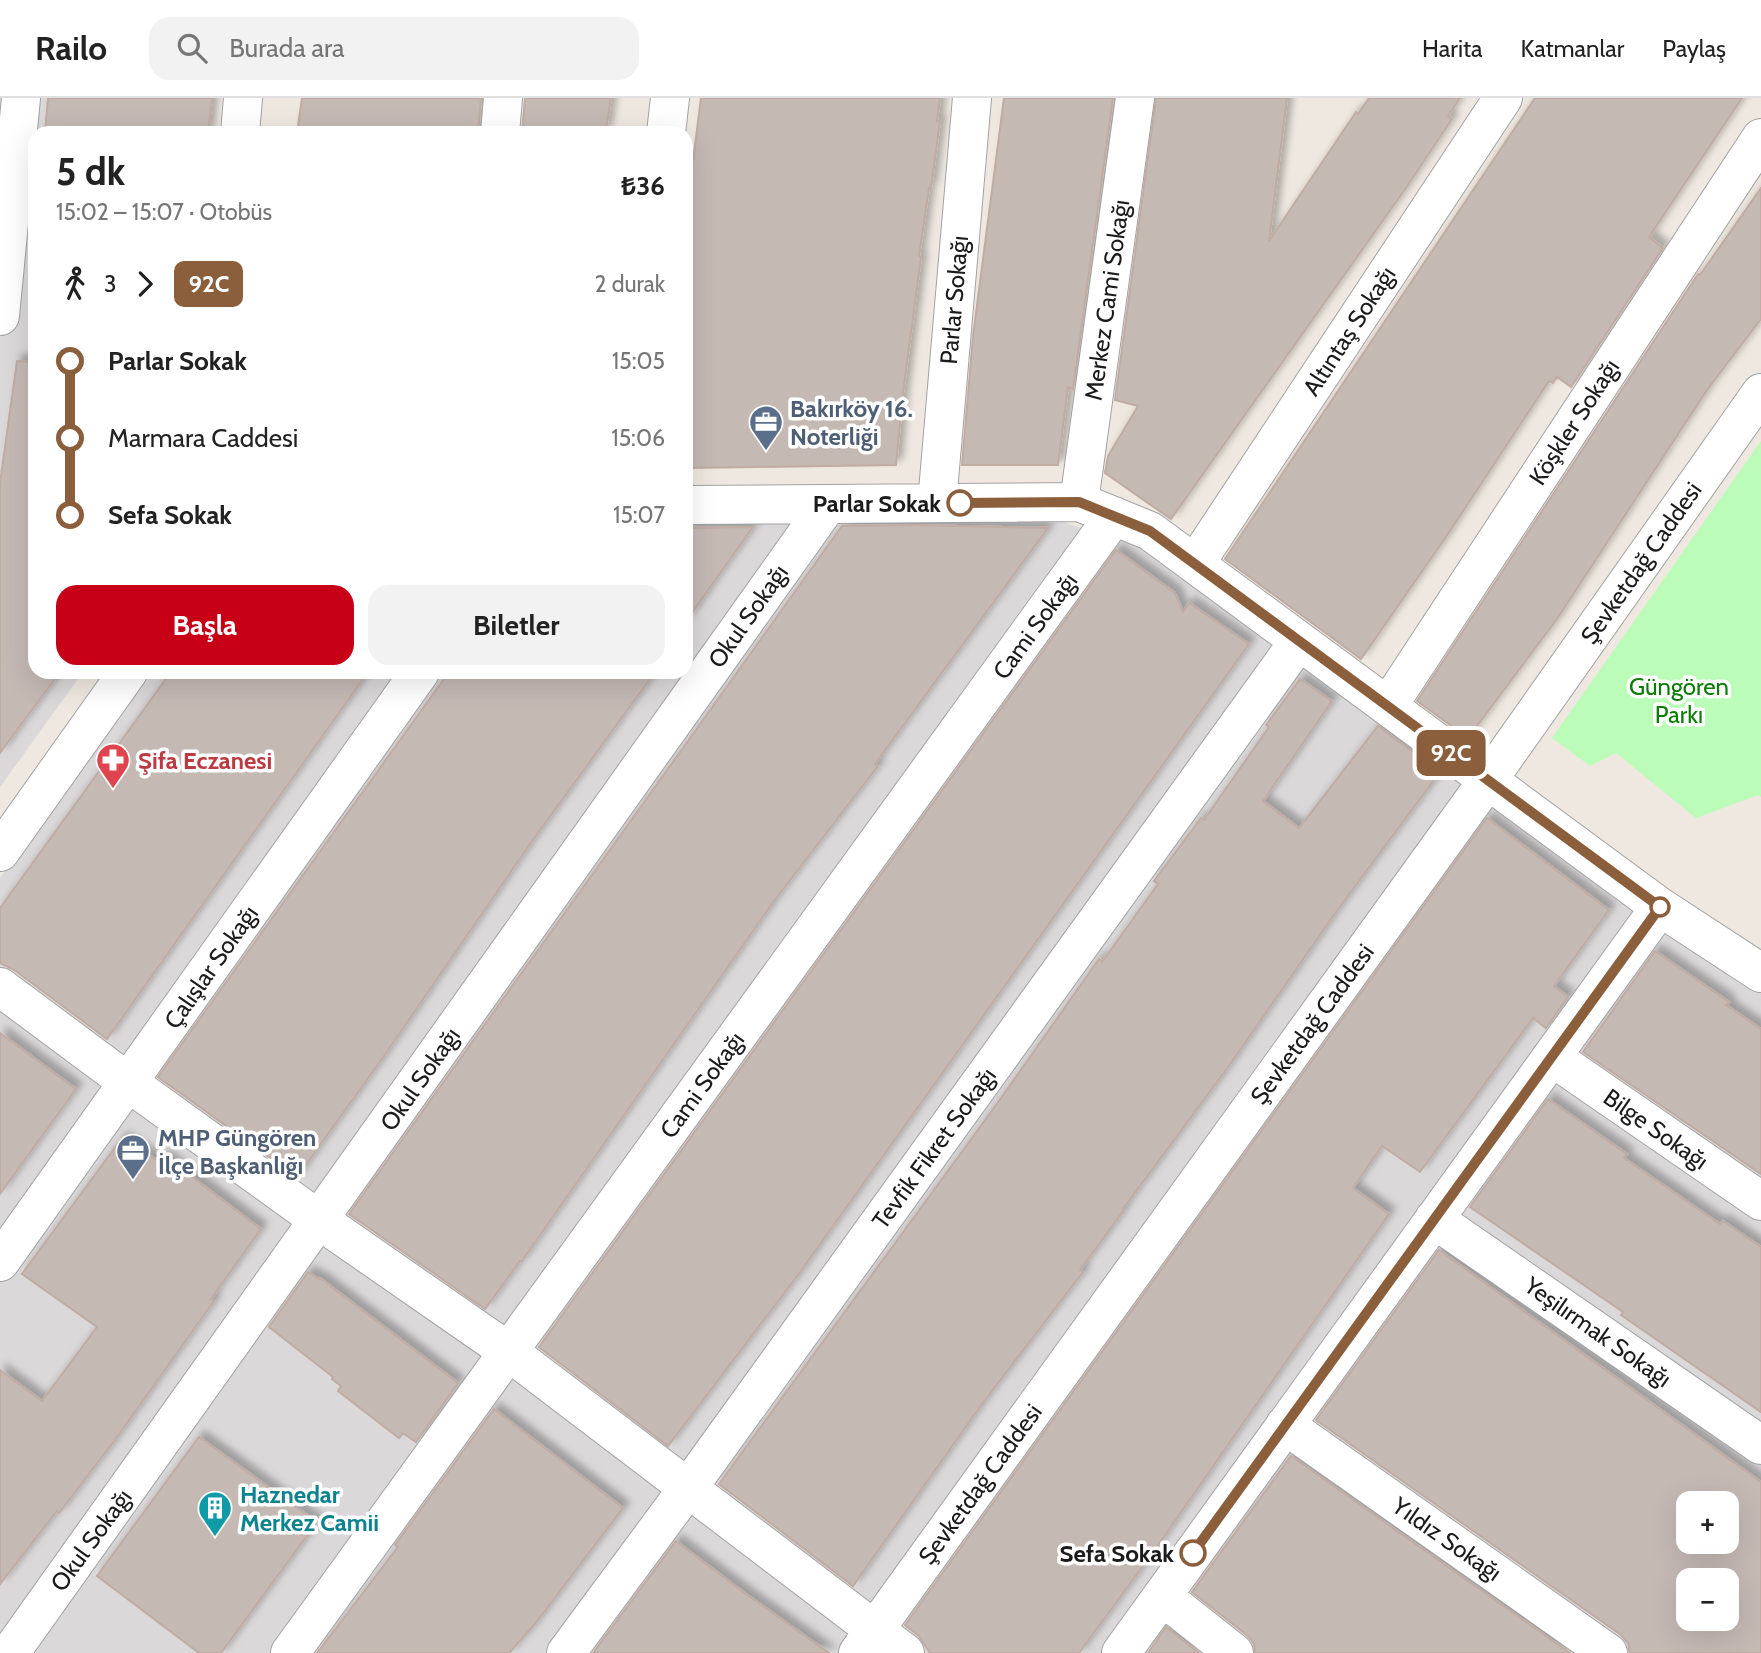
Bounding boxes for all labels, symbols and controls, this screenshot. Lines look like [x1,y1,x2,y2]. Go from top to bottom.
search box [149,17,639,80]
text: Railo [35,28,107,68]
icon: search [173,29,211,67]
text: Burada ara [229,32,344,64]
text: Harita [1422,34,1483,63]
text: Katmanlar [1521,34,1624,63]
text: Paylaş [1662,34,1726,63]
text: 5 dk [56,148,125,195]
text: ₺36 [621,170,665,202]
text: 15:02 – 15:07 · Otobüs [56,198,272,226]
street label: Merkez Cami Sokağı [1079,198,1135,402]
street label: Parlar Sokağı [934,234,974,366]
street label: Altıntaş Sokağı [1297,261,1401,401]
icon: walk [56,265,94,303]
icon: forward [126,265,164,303]
text: 92C [188,269,229,298]
text: 3 [104,270,116,298]
text: 2 durak [595,270,665,298]
text: Parlar Sokak [108,345,247,377]
text: 15:05 [612,347,665,375]
street label: Köşkler Sokağı [1523,354,1625,490]
place label: Bakırköy 16. Noterliği [790,394,913,451]
office icon: Bakırköy 16. Noterliği [747,403,785,452]
text: Marmara Caddesi [108,422,298,454]
text: 15:06 [611,424,665,452]
street label: Şevketdağ Caddesi [1574,476,1708,650]
place label: Parlar Sokak [813,489,941,518]
marker: Parlar Sokak [947,490,973,516]
text: Sefa Sokak [108,499,232,531]
text: 15:07 [613,501,665,529]
street label: Okul Sokağı [702,559,794,673]
street label: Cami Sokağı [987,567,1083,685]
button: Başla [56,585,354,665]
button: Biletler [368,585,665,665]
park label: Güngören Parkı [1629,672,1729,729]
line badge: 92C [1411,730,1491,776]
text: 92C [1431,738,1471,767]
pharmacy icon: Şifa Eczanesi [94,741,132,790]
place label: Şifa Eczanesi [138,746,272,775]
unlabelled marker [1650,897,1670,917]
street label: Çalışlar Sokağı [158,900,264,1034]
street label: Şevketdağ Caddesi [1244,938,1380,1110]
street label: Okul Sokağı [374,1022,466,1136]
street label: Cami Sokağı [654,1026,750,1144]
street label: Tevfik Fikret Sokağı [866,1062,1002,1234]
street label: Bilge Sokağı [1598,1082,1714,1176]
place label: MHP Güngören İlçe Başkanlığı [158,1123,316,1180]
office icon: MHP Güngören İlçe Başkanlığı [114,1132,152,1181]
street label: Yeşilırmak Sokağı [1518,1270,1677,1393]
street label: Şevketdağ Caddesi [912,1398,1048,1570]
place label: Haznedar Merkez Camii [240,1480,379,1537]
street label: Okul Sokağı [44,1483,138,1597]
building icon: Haznedar Merkez Camii [196,1489,234,1538]
street label: Yıldız Sokağı [1386,1490,1507,1587]
map controls [1676,1491,1739,1631]
button: + [1676,1491,1739,1554]
place label: Sefa Sokak [1060,1539,1174,1568]
marker: Sefa Sokak [1180,1540,1206,1566]
button: − [1676,1568,1739,1631]

